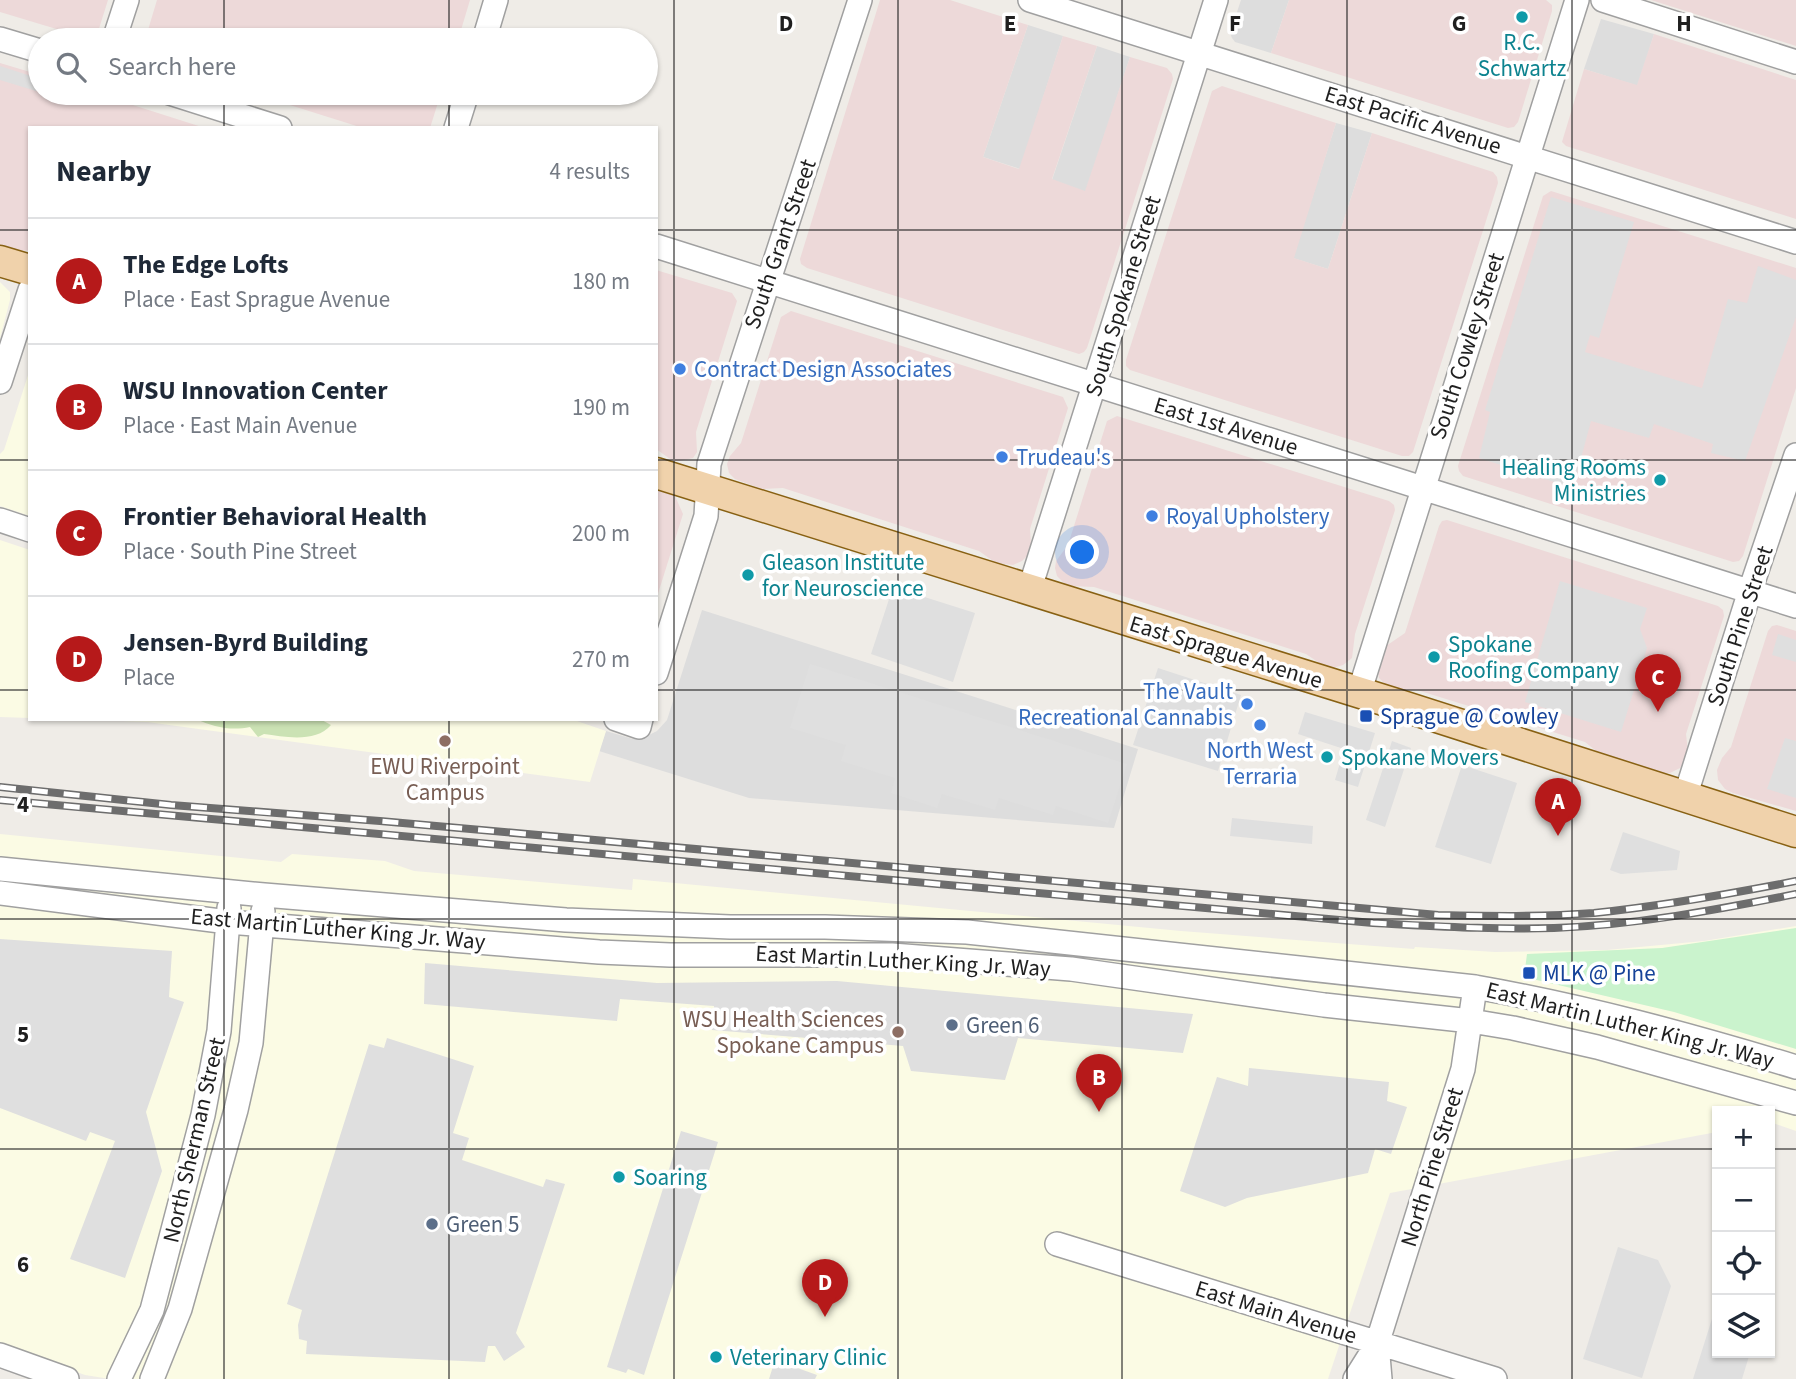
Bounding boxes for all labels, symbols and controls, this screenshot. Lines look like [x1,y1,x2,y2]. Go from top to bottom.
text: D [779,7,793,40]
text: E [1004,7,1016,40]
text: F [1229,7,1241,40]
text: G [1452,7,1466,40]
text: H [1676,7,1692,40]
marker: R.C. Schwartz [1514,9,1530,25]
place label: R.C. Schwartz [1478,26,1567,85]
search box [28,28,658,105]
icon: search [52,48,90,86]
text: Search here [108,48,236,85]
street label: East Pacific Avenue [1320,77,1506,163]
text: Nearby [56,150,151,193]
street label: South Grant Street [735,154,825,334]
text: 4 results [550,155,630,188]
street label: South Spokane Street [1077,191,1169,401]
text: The Edge Lofts [123,246,288,283]
street label: South Cowley Street [1421,248,1513,444]
text: A [72,265,86,298]
text: 180 m [572,265,630,298]
text: Place · East Sprague Avenue [123,283,390,316]
place label: Contract Design Associates [694,353,952,386]
marker: Contract Design Associates [672,361,688,377]
text: WSU Innovation Center [123,372,388,409]
street label: East 1st Avenue [1150,388,1302,464]
text: B [72,391,86,424]
text: 190 m [572,391,630,424]
text: Place · East Main Avenue [123,409,357,442]
place label: Trudeau's [1016,441,1111,474]
marker: Trudeau's [994,449,1010,465]
place label: Healing Rooms Ministries [1502,451,1646,510]
marker: Healing Rooms Ministries [1652,472,1668,488]
text: Frontier Behavioral Health [123,498,427,535]
place label: Royal Upholstery [1166,500,1330,533]
marker: Royal Upholstery [1144,508,1160,524]
text: C [72,517,86,550]
text: 200 m [572,517,630,550]
text: Place · South Pine Street [123,535,357,568]
your location [1065,535,1099,569]
street label: South Pine Street [1698,541,1782,711]
place label: Gleason Institute for Neuroscience [762,546,924,605]
marker: Gleason Institute for Neuroscience [740,567,756,583]
street label: East Sprague Avenue [1125,607,1327,697]
text: Jensen-Byrd Building [123,624,368,661]
place label: Spokane Roofing Company [1448,628,1619,687]
text: D [72,643,86,676]
text: 270 m [572,643,630,676]
marker: Spokane Roofing Company [1426,649,1442,665]
pin: C [1635,654,1681,712]
text: Place [123,661,175,694]
place label: The Vault Recreational Cannabis [1018,675,1233,734]
marker: The Vault Recreational Cannabis [1239,696,1255,712]
place label: Sprague @ Cowley [1380,700,1559,733]
marker: Sprague @ Cowley [1358,708,1374,724]
marker: North West Terraria [1252,717,1268,733]
marker: EWU Riverpoint Campus [437,733,453,749]
place label: North West Terraria [1207,734,1314,793]
place label: Spokane Movers [1341,741,1499,774]
marker: Spokane Movers [1319,749,1335,765]
place label: EWU Riverpoint Campus [370,750,520,809]
pin: A [1535,778,1581,836]
text: 4 [17,788,29,821]
street label: East Martin Luther King Jr. Way [189,900,487,958]
street label: East Martin Luther King Jr. Way [754,937,1052,985]
place label: MLK @ Pine [1543,957,1656,990]
marker: MLK @ Pine [1521,965,1537,981]
street label: East Martin Luther King Jr. Way [1483,973,1778,1077]
place label: WSU Health Sciences Spokane Campus [682,1003,884,1062]
place label: Green 6 [966,1009,1039,1042]
marker: Green 6 [944,1017,960,1033]
text: 5 [17,1018,29,1051]
marker: WSU Health Sciences Spokane Campus [890,1024,906,1040]
street label: North Sherman Street [154,1034,234,1246]
pin: B [1076,1054,1122,1112]
street label: North Pine Street [1392,1083,1472,1251]
map controls [1712,1106,1775,1358]
button: + [1712,1106,1775,1169]
place label: Soaring [633,1161,707,1194]
marker: Soaring [611,1169,627,1185]
button: − [1712,1169,1775,1232]
place label: Green 5 [446,1208,519,1241]
marker: Green 5 [424,1216,440,1232]
button: locate [1712,1232,1775,1295]
text: 6 [17,1248,29,1281]
pin: D [802,1259,848,1317]
street label: East Main Avenue [1191,1272,1361,1352]
button: layers [1712,1295,1775,1358]
place label: Veterinary Clinic [730,1341,887,1374]
marker: Veterinary Clinic [708,1349,724,1365]

